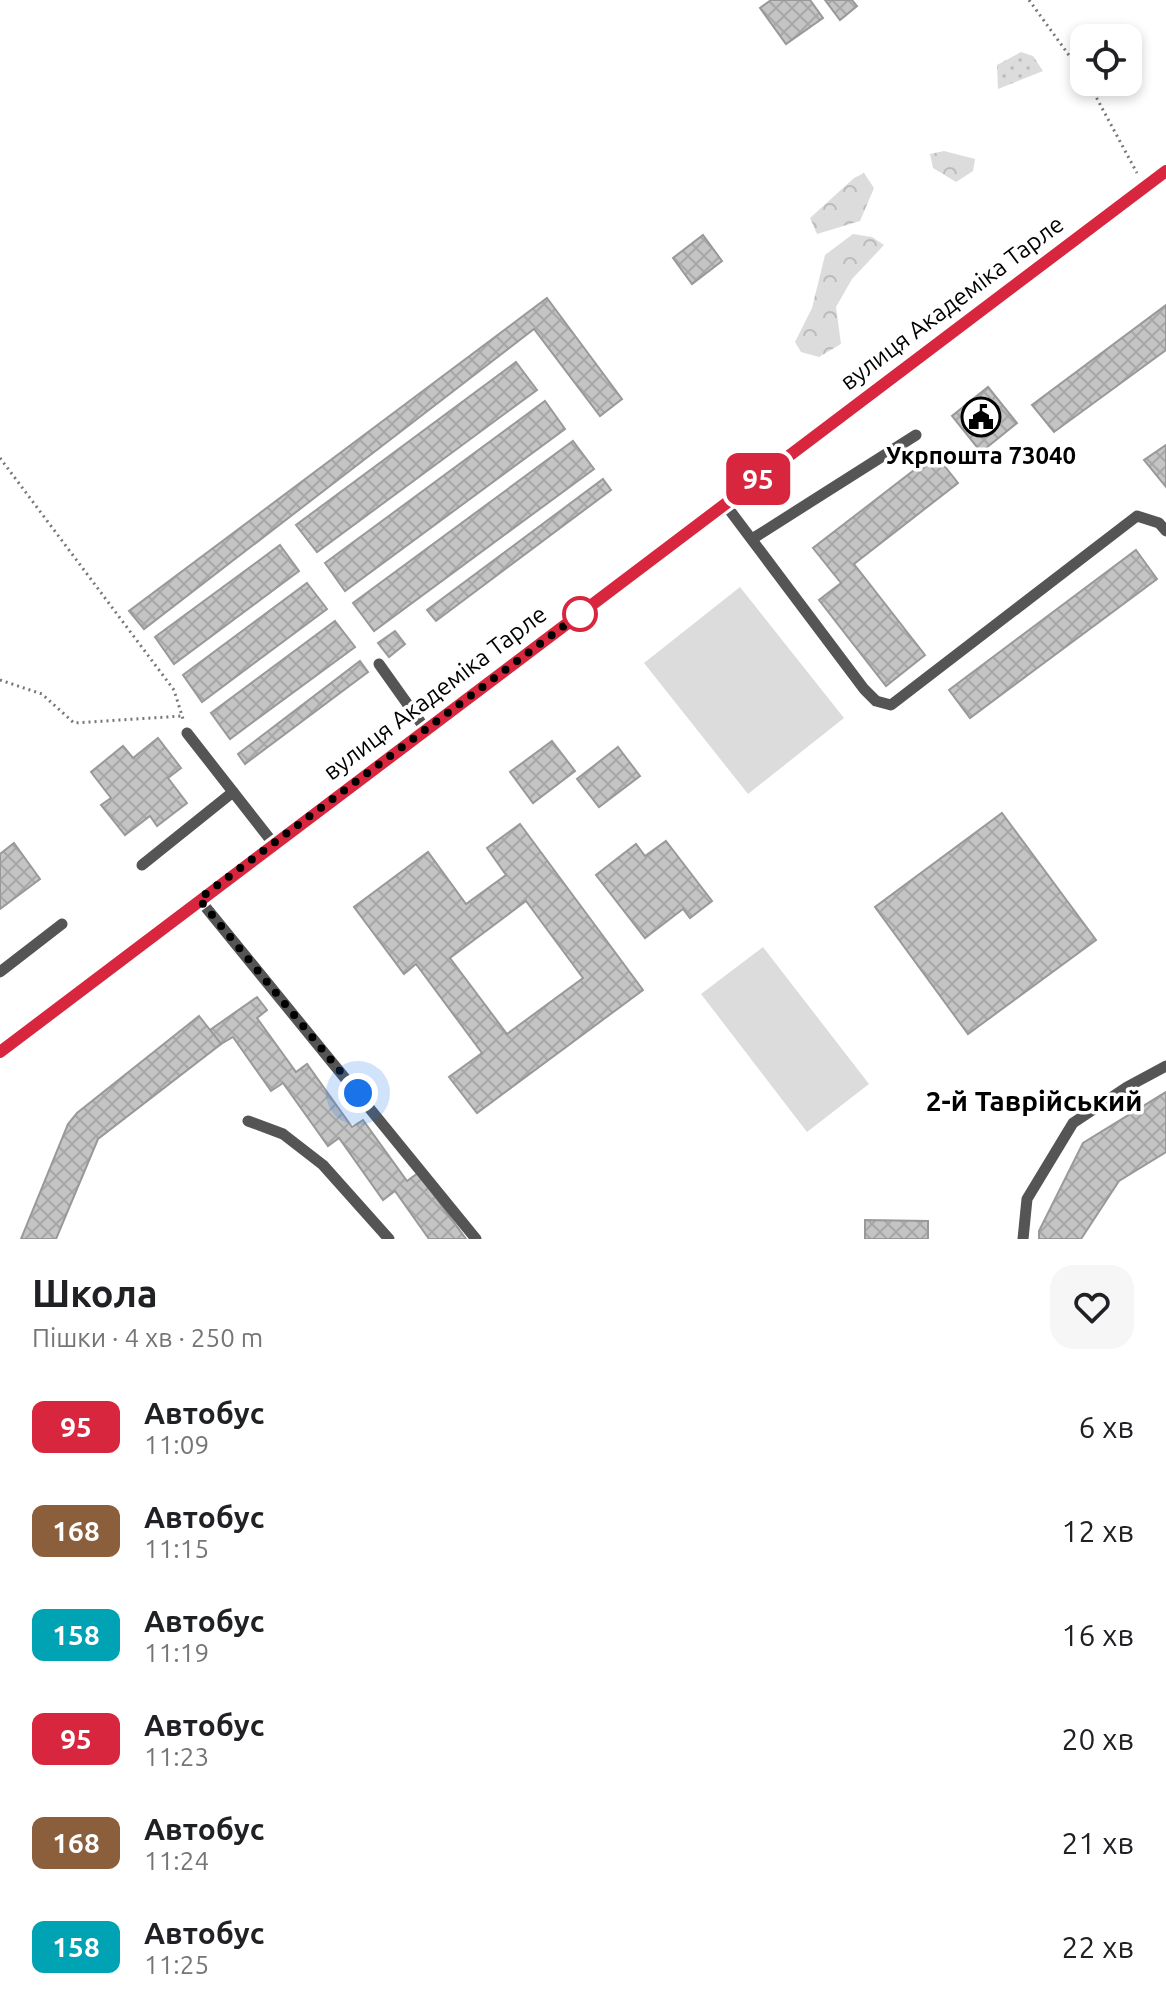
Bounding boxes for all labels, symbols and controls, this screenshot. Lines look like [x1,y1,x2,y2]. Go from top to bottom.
map controls [1070,24,1142,96]
button: locate [1070,24,1142,96]
street label: вулиця Академіка Тарле [835,210,1068,395]
public building icon: Укрпошта 73040 [960,396,1002,438]
place label: Укрпошта 73040 [886,442,1076,469]
line badge: 95 [722,453,794,505]
text: 95 [742,463,774,494]
unlabelled marker [563,597,597,631]
street label: вулиця Академіка Тарле [318,600,551,785]
your location [338,1073,378,1113]
district label: 2-й Таврійський [926,1085,1142,1116]
button: heart [1050,1265,1134,1349]
text: Школа [32,1272,158,1314]
text: Пішки · 4 хв · 250 m [32,1323,263,1352]
text: Автобус [144,1396,264,1430]
text: 6 хв [1079,1410,1134,1444]
text: 95 [60,1411,92,1442]
text: 11:09 [144,1430,209,1459]
text: Автобус [144,1500,264,1534]
text: 12 хв [1062,1514,1134,1548]
text: 168 [52,1515,100,1546]
text: 11:15 [144,1534,209,1563]
text: Автобус [144,1604,264,1638]
text: 16 хв [1062,1618,1134,1652]
text: 158 [52,1619,100,1650]
text: 11:19 [144,1638,209,1667]
text: Автобус [144,1708,264,1742]
text: 20 хв [1062,1722,1134,1756]
text: 95 [60,1723,92,1754]
text: 11:23 [144,1742,209,1771]
text: Автобус [144,1812,264,1846]
text: 21 хв [1062,1826,1134,1860]
text: 168 [52,1827,100,1858]
text: 11:24 [144,1846,209,1875]
text: Автобус [144,1916,264,1950]
text: 22 хв [1062,1930,1134,1964]
text: 158 [52,1931,100,1962]
text: 11:25 [144,1950,209,1979]

